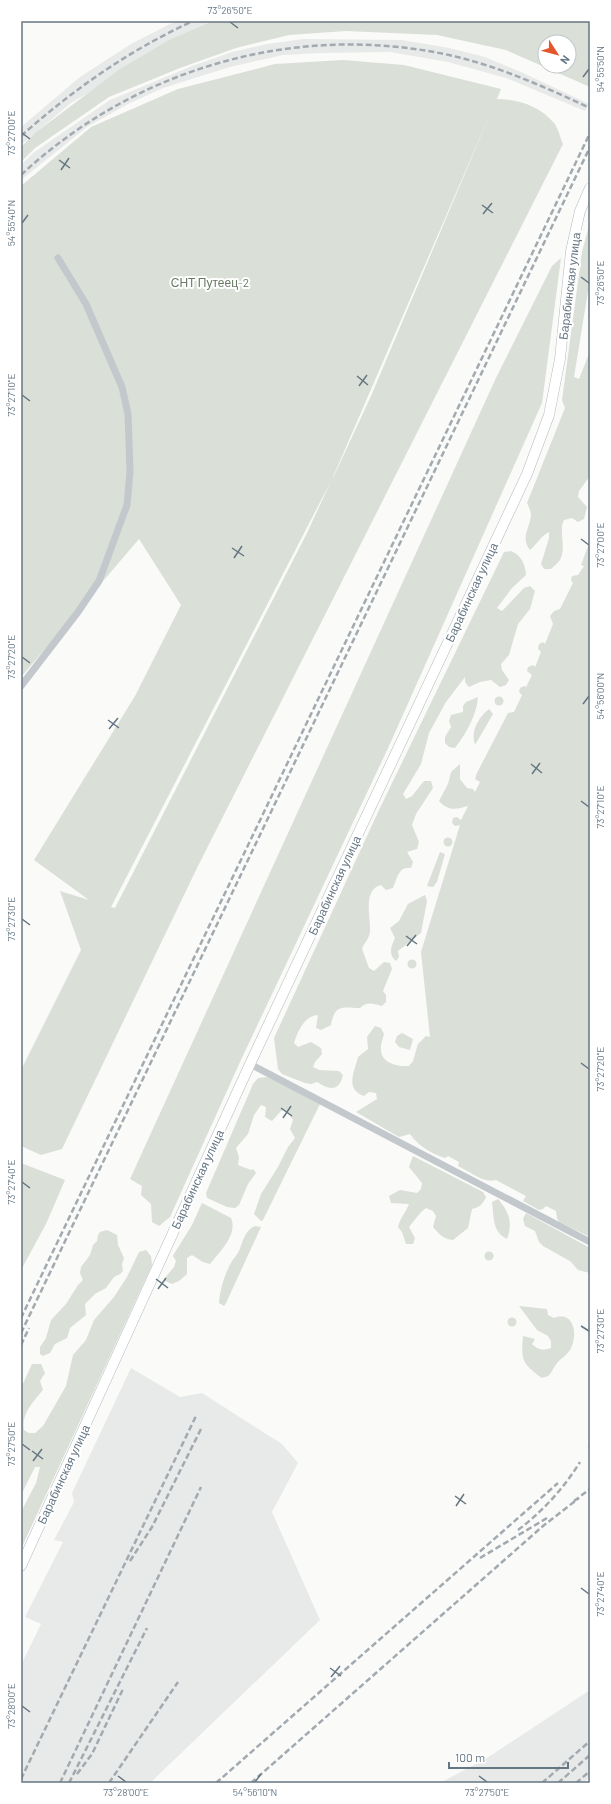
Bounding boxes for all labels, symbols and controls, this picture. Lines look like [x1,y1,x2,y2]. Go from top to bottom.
text: 73°26'50"E [208,4,253,16]
north arrow [537,34,577,74]
text: 54°55'50"N [594,46,606,92]
text: N [558,53,573,67]
text: 73°27'00"E [5,110,17,156]
text: 54°55'40"N [5,200,17,246]
street label: Барабинская улица [555,231,584,341]
text: 73°26'50"E [594,261,606,306]
park label: СНТ Путеец-2 [171,275,249,290]
text: 73°27'10"E [5,374,17,416]
text: 73°27'00"E [594,522,606,568]
street label: Барабинская улица [442,540,501,644]
text: 73°27'20"E [5,635,17,679]
text: 54°56'00"N [594,673,606,719]
text: 73°27'10"E [594,786,606,828]
street label: Барабинская улица [305,833,364,937]
text: 73°27'30"E [5,897,17,941]
text: 73°27'20"E [594,1047,606,1091]
street label: Барабинская улица [168,1127,227,1231]
text: 73°27'40"E [5,1160,17,1204]
text: 73°27'30"E [594,1309,606,1353]
text: 73°27'50"E [5,1422,17,1466]
street label: Барабинская улица [34,1422,93,1526]
text: 73°27'40"E [594,1572,606,1616]
text: 73°28'00"E [5,1683,17,1729]
scale bar [449,1744,568,1770]
text: 100 m [455,1750,485,1764]
text: 73°28'00"E [103,1786,149,1798]
text: 54°56'10"N [233,1786,277,1798]
text: 73°27'50"E [465,1786,509,1798]

